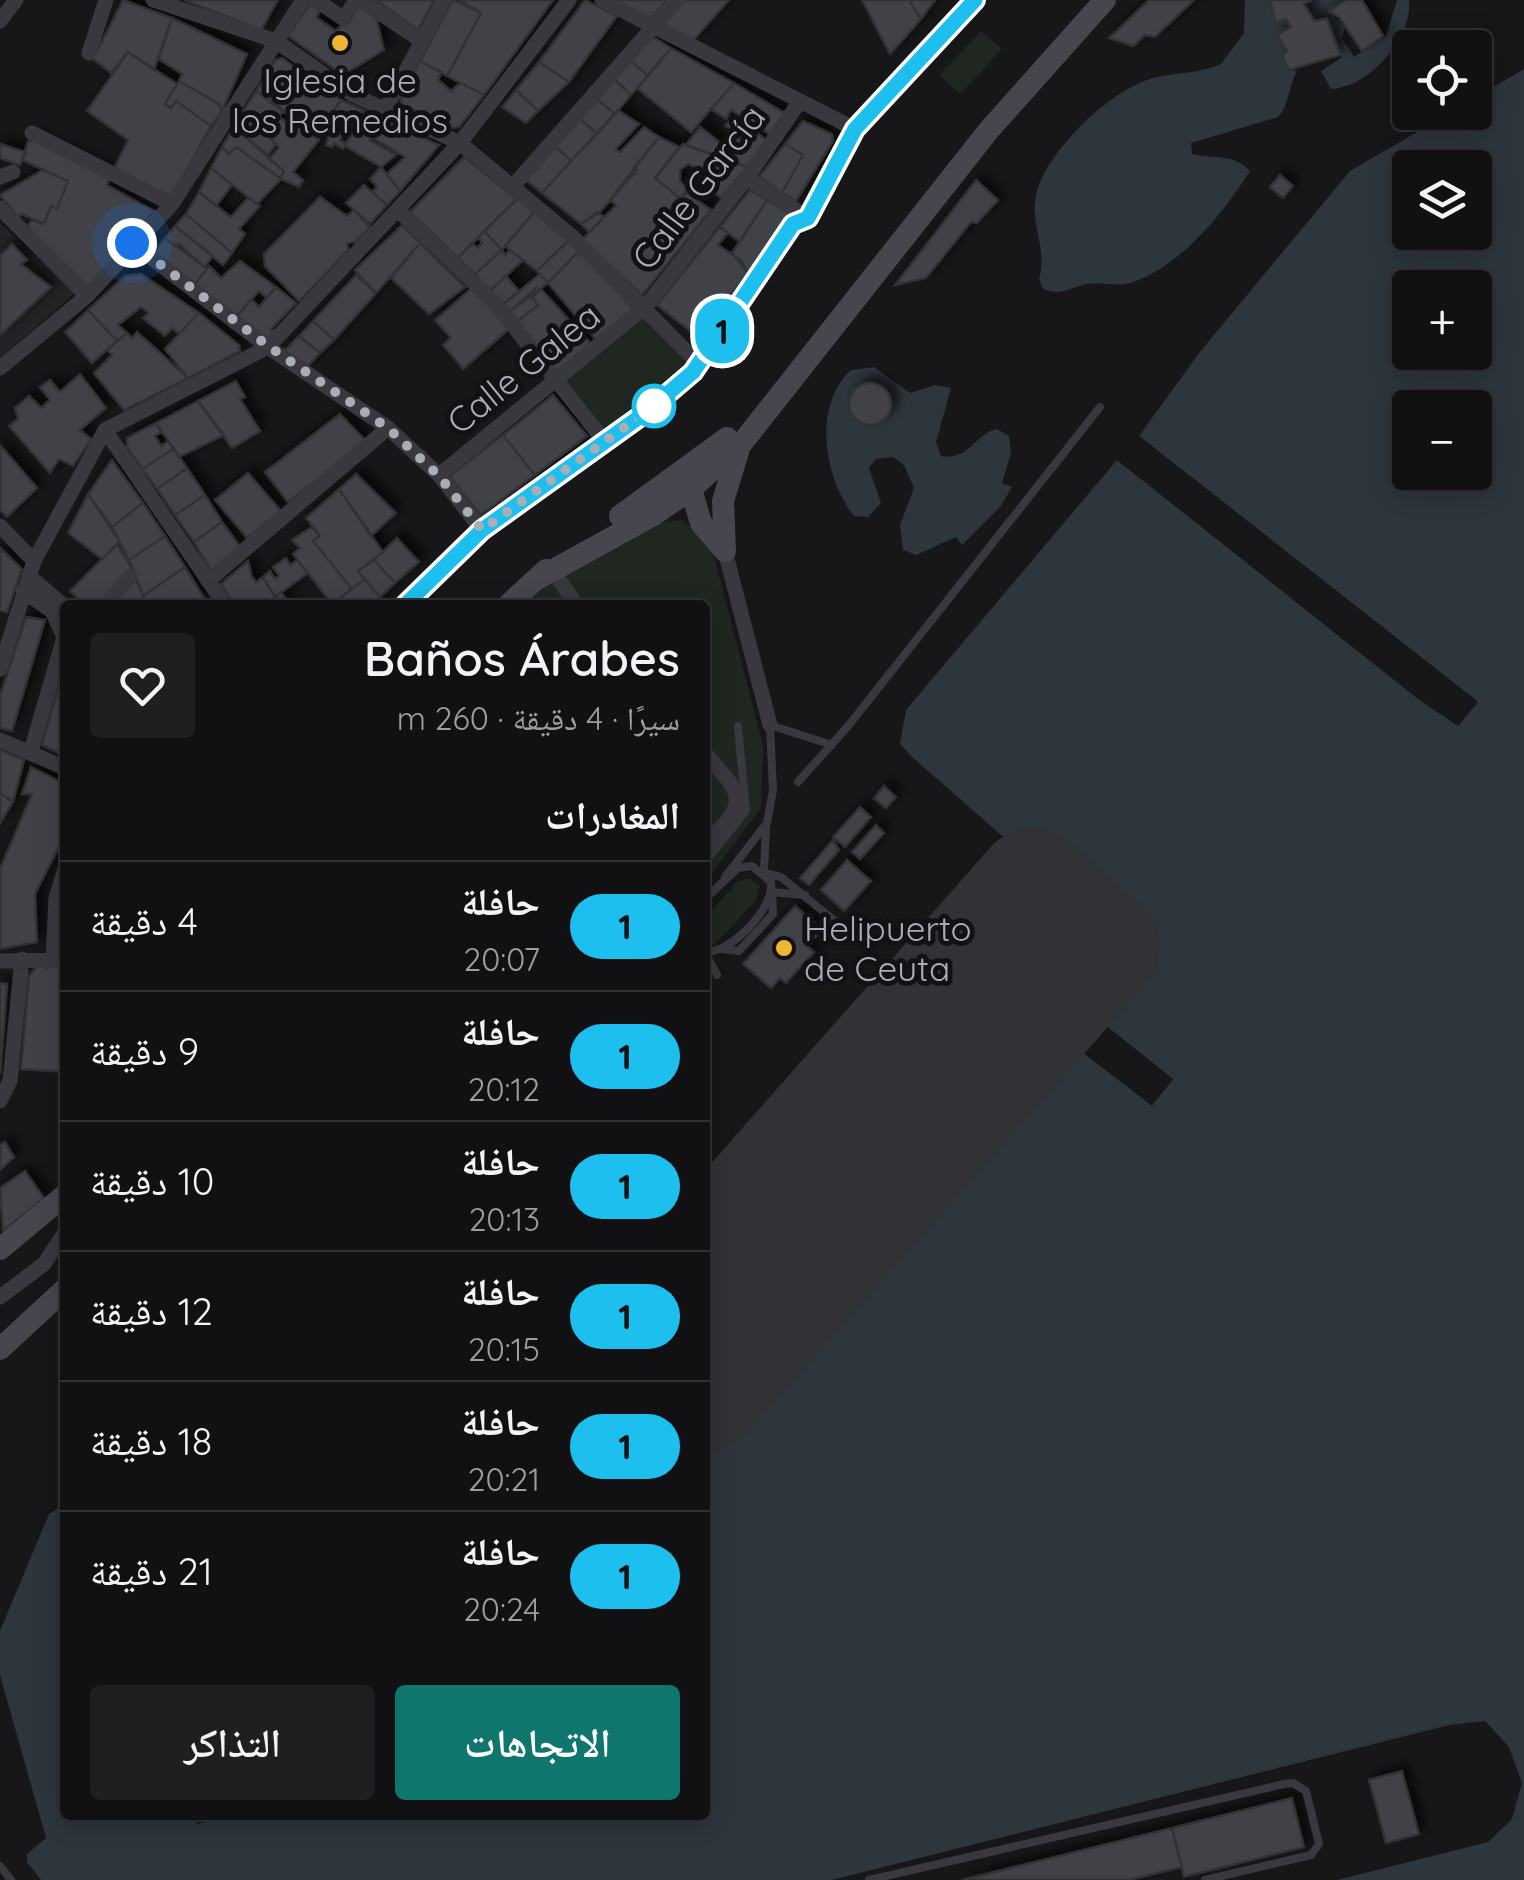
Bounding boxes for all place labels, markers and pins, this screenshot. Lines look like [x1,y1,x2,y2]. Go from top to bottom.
marker: Iglesia de los Remedios [329,32,351,54]
place label: Iglesia de los Remedios [232,58,448,142]
unlabelled marker [633,385,675,427]
place label: Helipuerto de Ceuta [804,906,972,990]
marker: Helipuerto de Ceuta [773,937,795,959]

